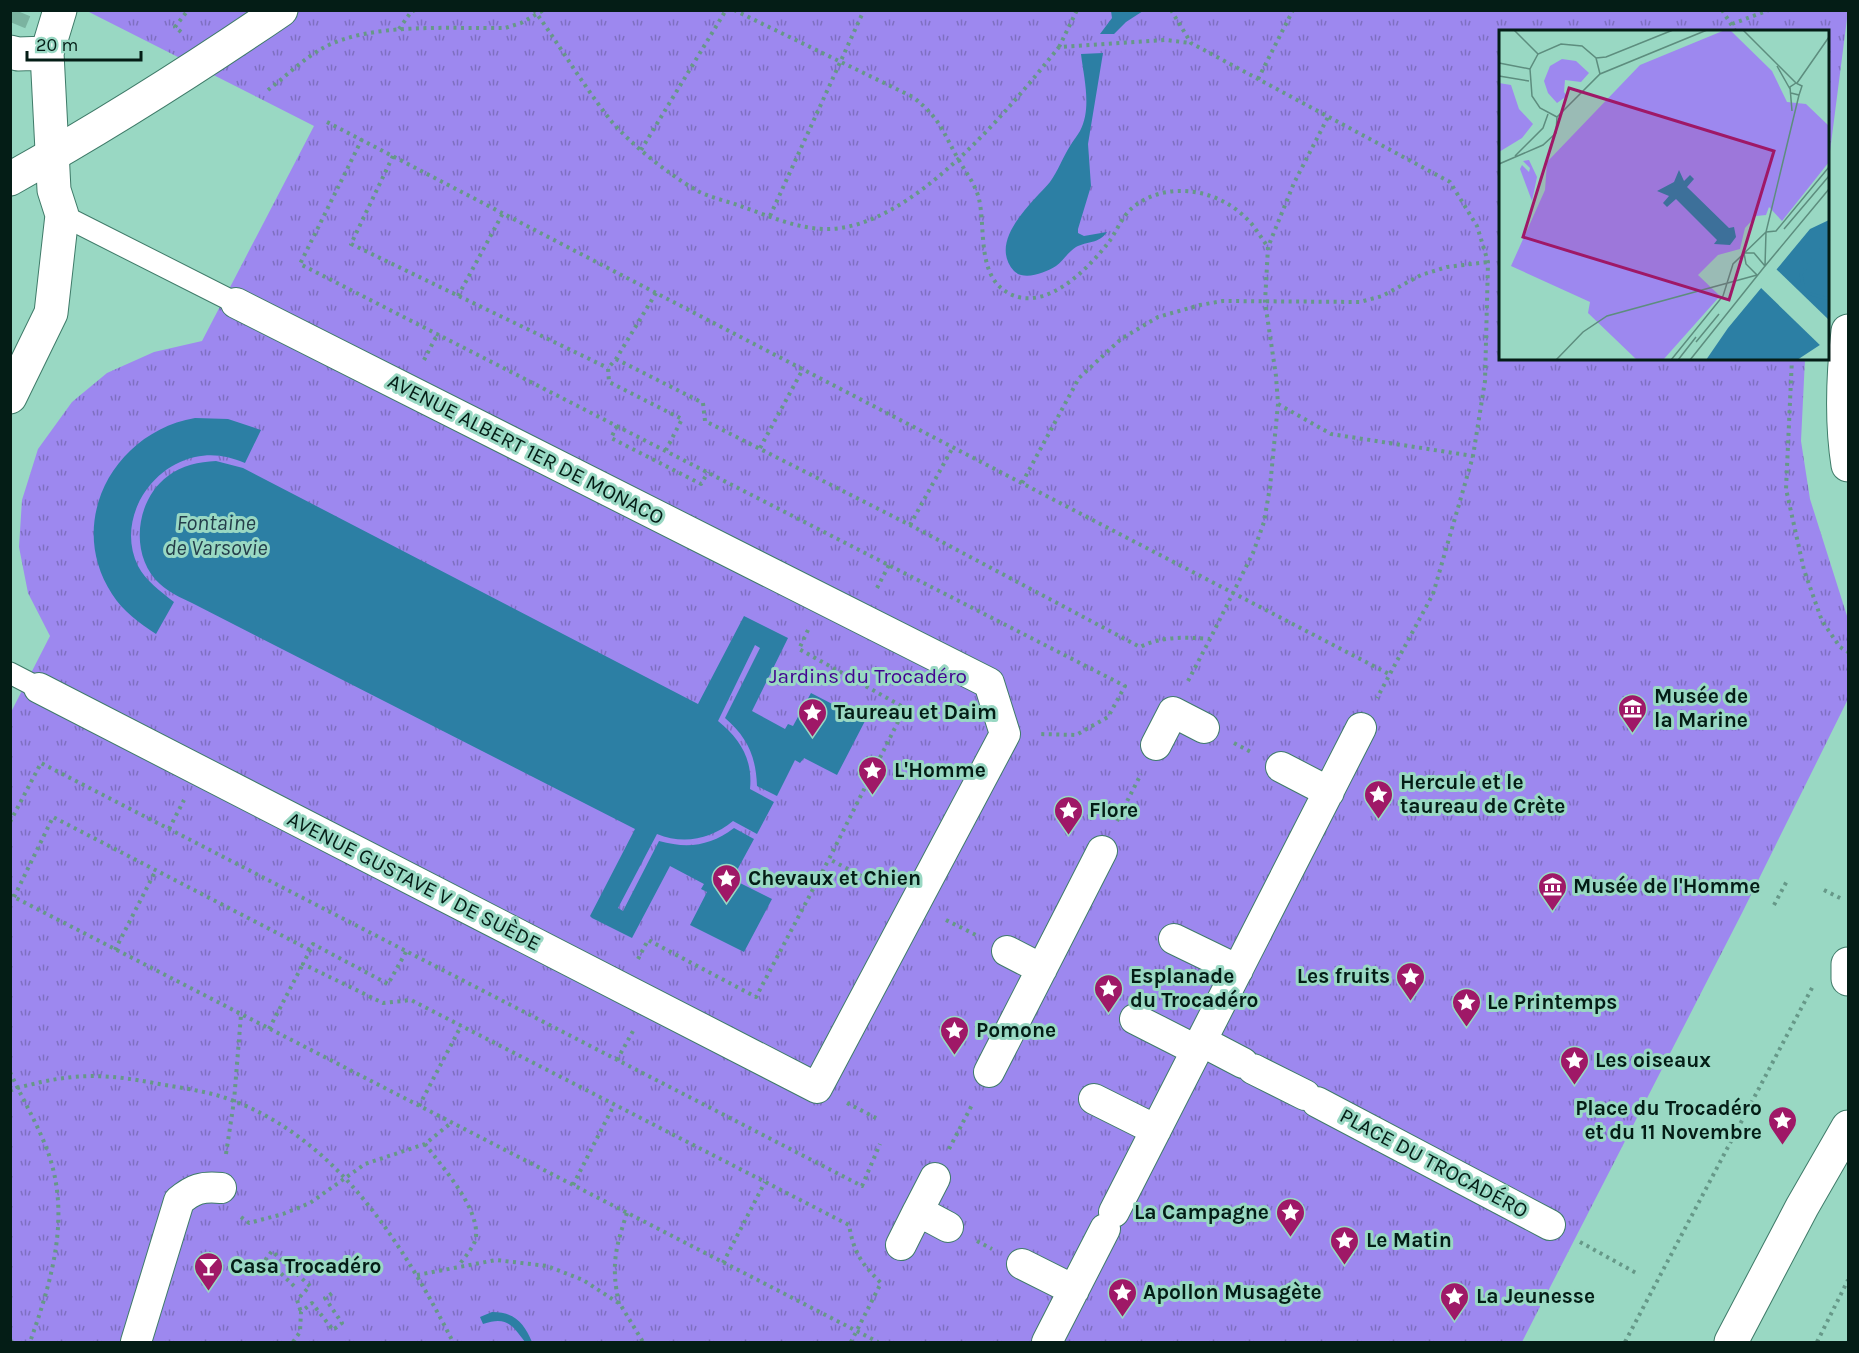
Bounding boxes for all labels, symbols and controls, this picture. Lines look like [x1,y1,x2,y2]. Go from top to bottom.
scale bar [27,24,141,62]
inset map [1499,30,1829,360]
text: 20 m [36,34,78,56]
street label: AVENUE ALBERT 1ER DE MONACO [384,369,668,529]
water label: Fontaine de Varsovie [164,510,268,561]
park label: Jardins du Trocadéro [769,664,967,688]
place label: Musée de la Marine [1654,684,1748,732]
museum icon: Musée de la Marine [1617,692,1649,734]
place icon: Taureau et Daim [797,696,829,738]
place label: Taureau et Daim [834,700,997,724]
place icon: L'Homme [857,754,889,796]
place label: L'Homme [894,758,986,782]
place label: Hercule et le taureau de Crète [1400,770,1565,818]
place icon: Hercule et le taureau de Crète [1363,778,1395,820]
place icon: Flore [1052,794,1084,836]
place label: Flore [1089,798,1138,822]
street label: AVENUE GUSTAVE V DE SUÈDE [283,807,545,955]
place icon: Chevaux et Chien [711,862,743,904]
place label: Chevaux et Chien [748,866,921,890]
museum icon: Musée de l'Homme [1536,870,1568,912]
place label: Musée de l'Homme [1573,874,1760,898]
place icon: Les fruits [1395,960,1427,1002]
place label: Esplanade du Trocadéro [1130,964,1258,1012]
place label: Les fruits [1297,964,1390,988]
place icon: Esplanade du Trocadéro [1093,972,1125,1014]
place icon: Le Printemps [1450,986,1482,1028]
place label: Le Printemps [1487,990,1617,1014]
place icon: Pomone [939,1014,971,1056]
place label: Pomone [976,1018,1056,1042]
place icon: Les oiseaux [1558,1044,1590,1086]
place label: Les oiseaux [1595,1048,1711,1072]
place label: Place du Trocadéro et du 11 Novembre [1575,1096,1762,1144]
street label: PLACE DU TROCADÉRO [1336,1103,1532,1223]
place icon: Place du Trocadéro et du 11 Novembre [1767,1104,1799,1146]
place icon: La Campagne [1274,1196,1306,1238]
place label: La Campagne [1134,1200,1269,1224]
place icon: Le Matin [1329,1224,1361,1266]
place label: Le Matin [1366,1228,1452,1252]
bar icon: Casa Trocadéro [193,1250,225,1292]
place label: Casa Trocadéro [230,1254,381,1278]
place icon: Apollon Musagète [1106,1276,1138,1318]
place label: Apollon Musagète [1143,1280,1322,1304]
place icon: La Jeunesse [1439,1280,1471,1322]
place label: La Jeunesse [1476,1284,1595,1308]

